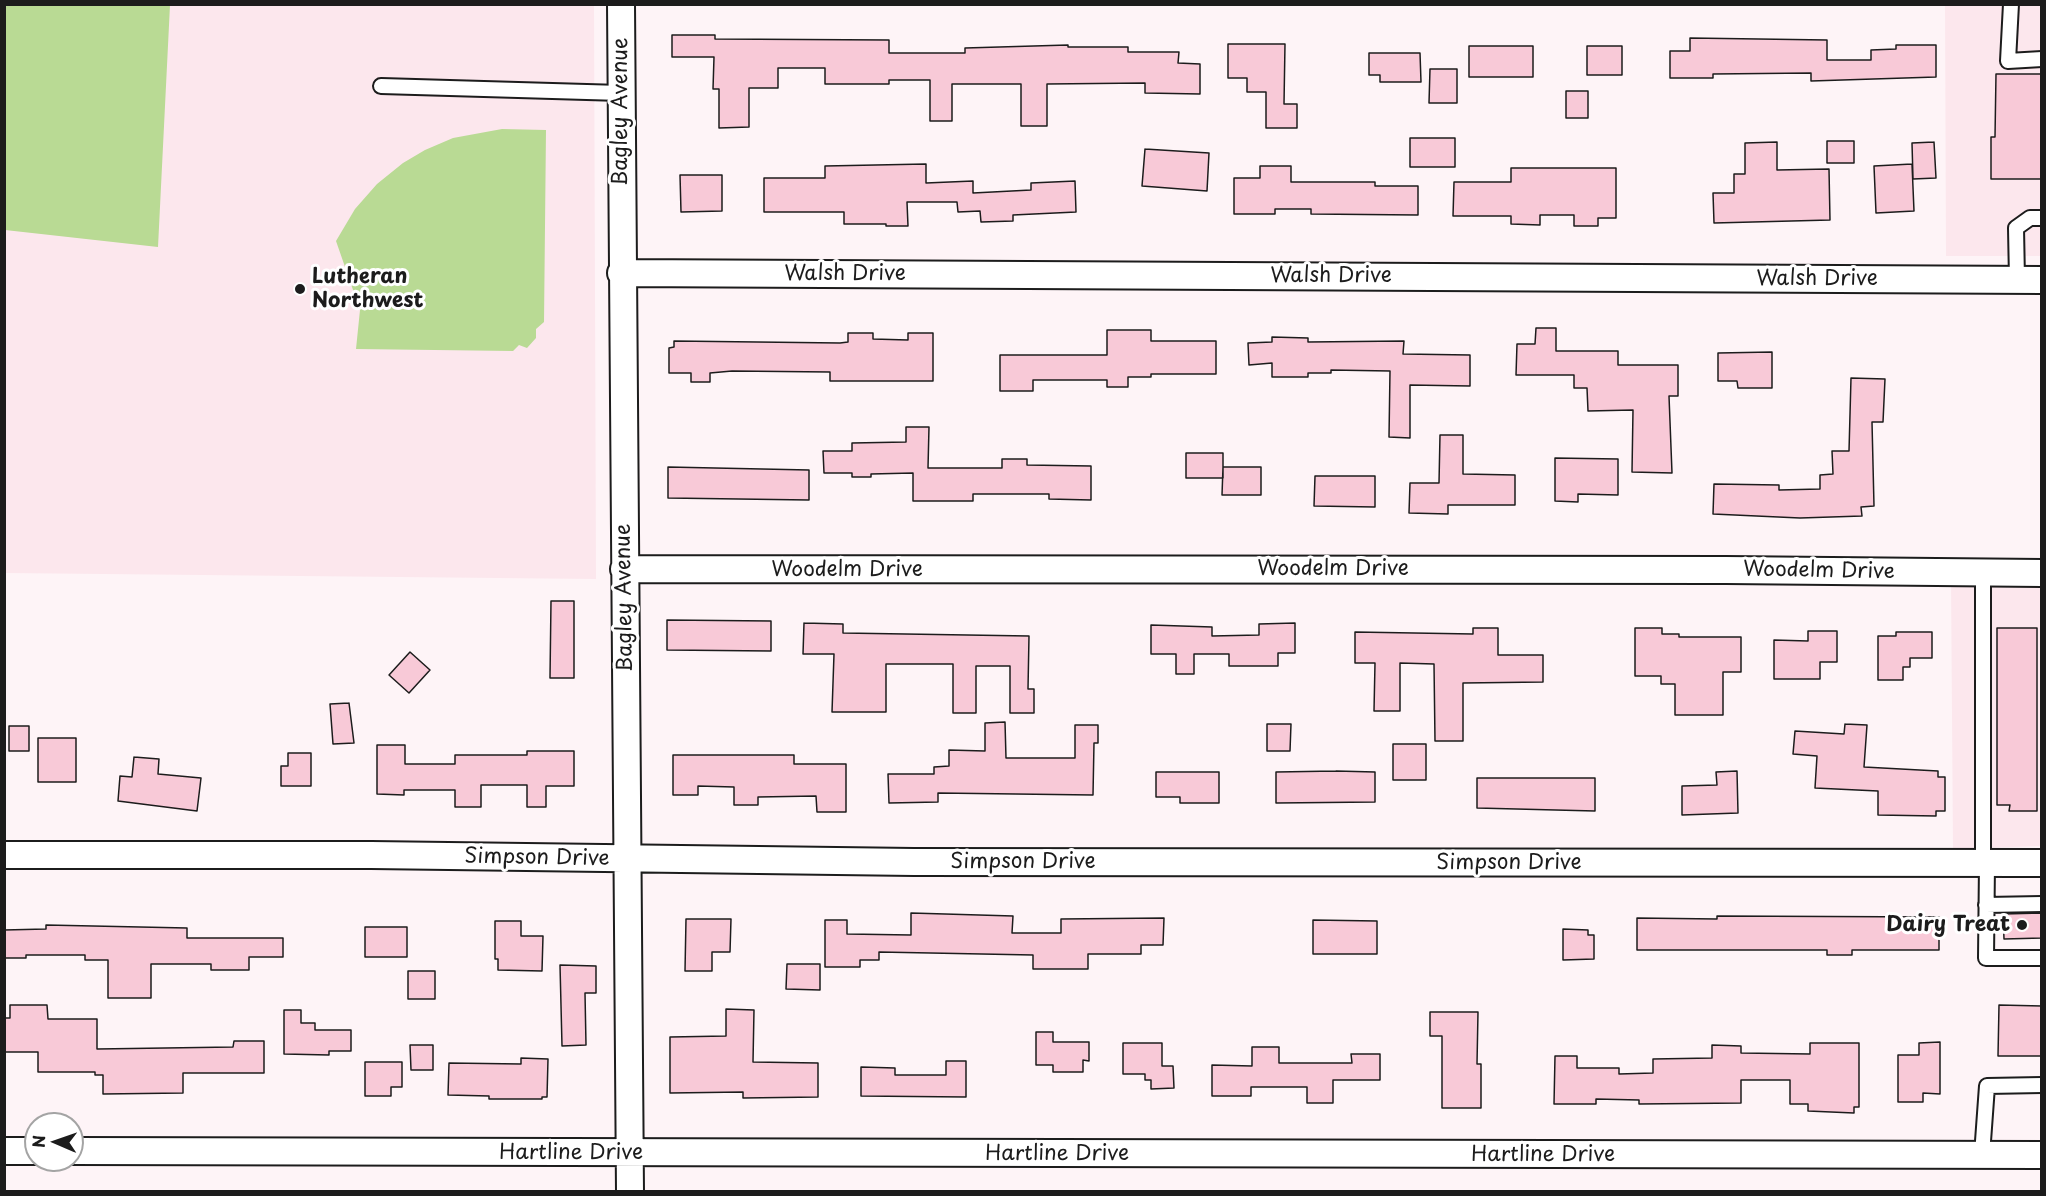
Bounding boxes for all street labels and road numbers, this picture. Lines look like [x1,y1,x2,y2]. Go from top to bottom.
street label: Bagley Avenue [608,38,634,186]
street label: Walsh Drive [784,261,906,287]
street label: Walsh Drive [1270,263,1392,289]
street label: Walsh Drive [1756,266,1878,292]
street label: Bagley Avenue [611,523,639,673]
street label: Woodelm Drive [1257,556,1409,582]
street label: Woodelm Drive [771,557,923,583]
street label: Woodelm Drive [1743,557,1895,585]
street label: Simpson Drive [464,844,610,872]
street label: Simpson Drive [950,849,1096,875]
street label: Simpson Drive [1436,850,1582,876]
street label: Hartline Drive [499,1140,643,1166]
street label: Hartline Drive [985,1141,1129,1167]
street label: Hartline Drive [1471,1142,1615,1168]

